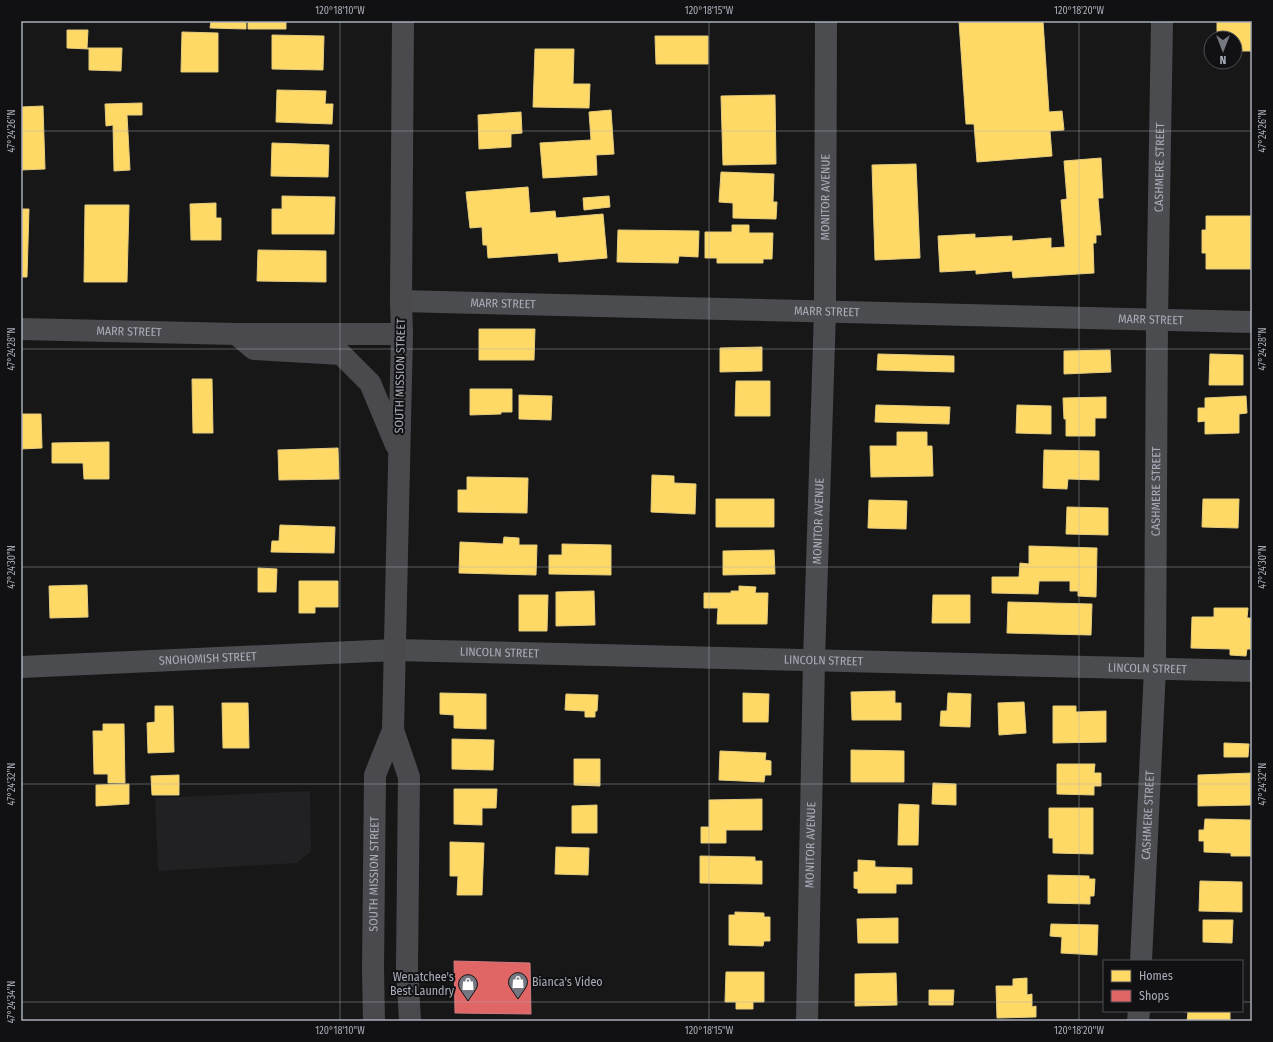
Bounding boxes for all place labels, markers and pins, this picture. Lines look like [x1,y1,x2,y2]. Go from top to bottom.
place label: Wenatchee's Best Laundry [390,970,455,998]
shop icon: Bianca's Video [507,971,529,999]
shop icon: Wenatchee's Best Laundry [457,973,479,1001]
place label: Bianca's Video [532,975,603,989]

